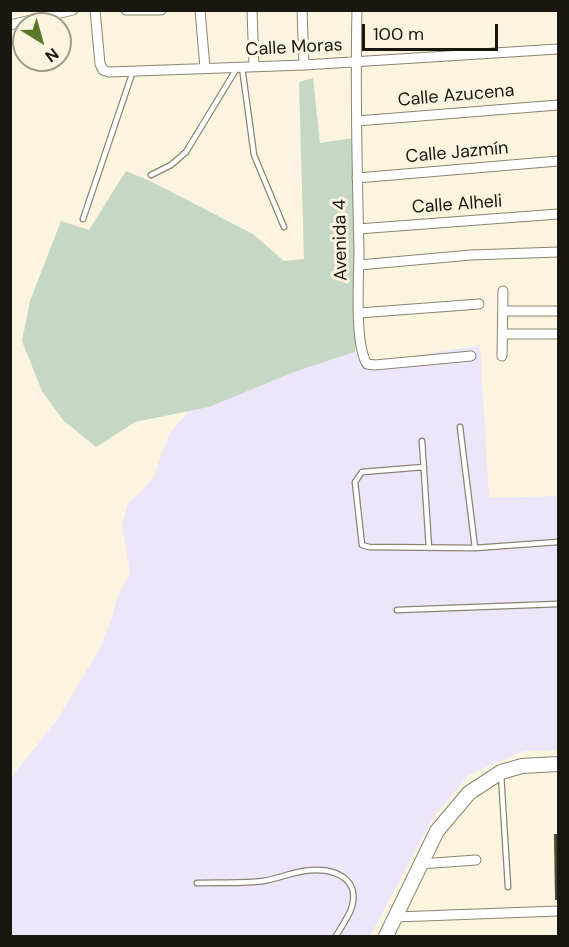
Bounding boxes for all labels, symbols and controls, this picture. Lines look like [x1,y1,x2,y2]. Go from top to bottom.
north arrow [12,12,72,72]
scale bar [365,12,502,50]
text: 100 m [373,22,424,46]
street label: Calle Moras [245,35,343,61]
text: N [41,43,63,67]
street label: Calle Azucena [397,80,515,112]
street label: Calle Jazmín [405,138,509,168]
street label: Calle Alheli [411,191,503,219]
street label: Avenida 4 [329,199,353,281]

